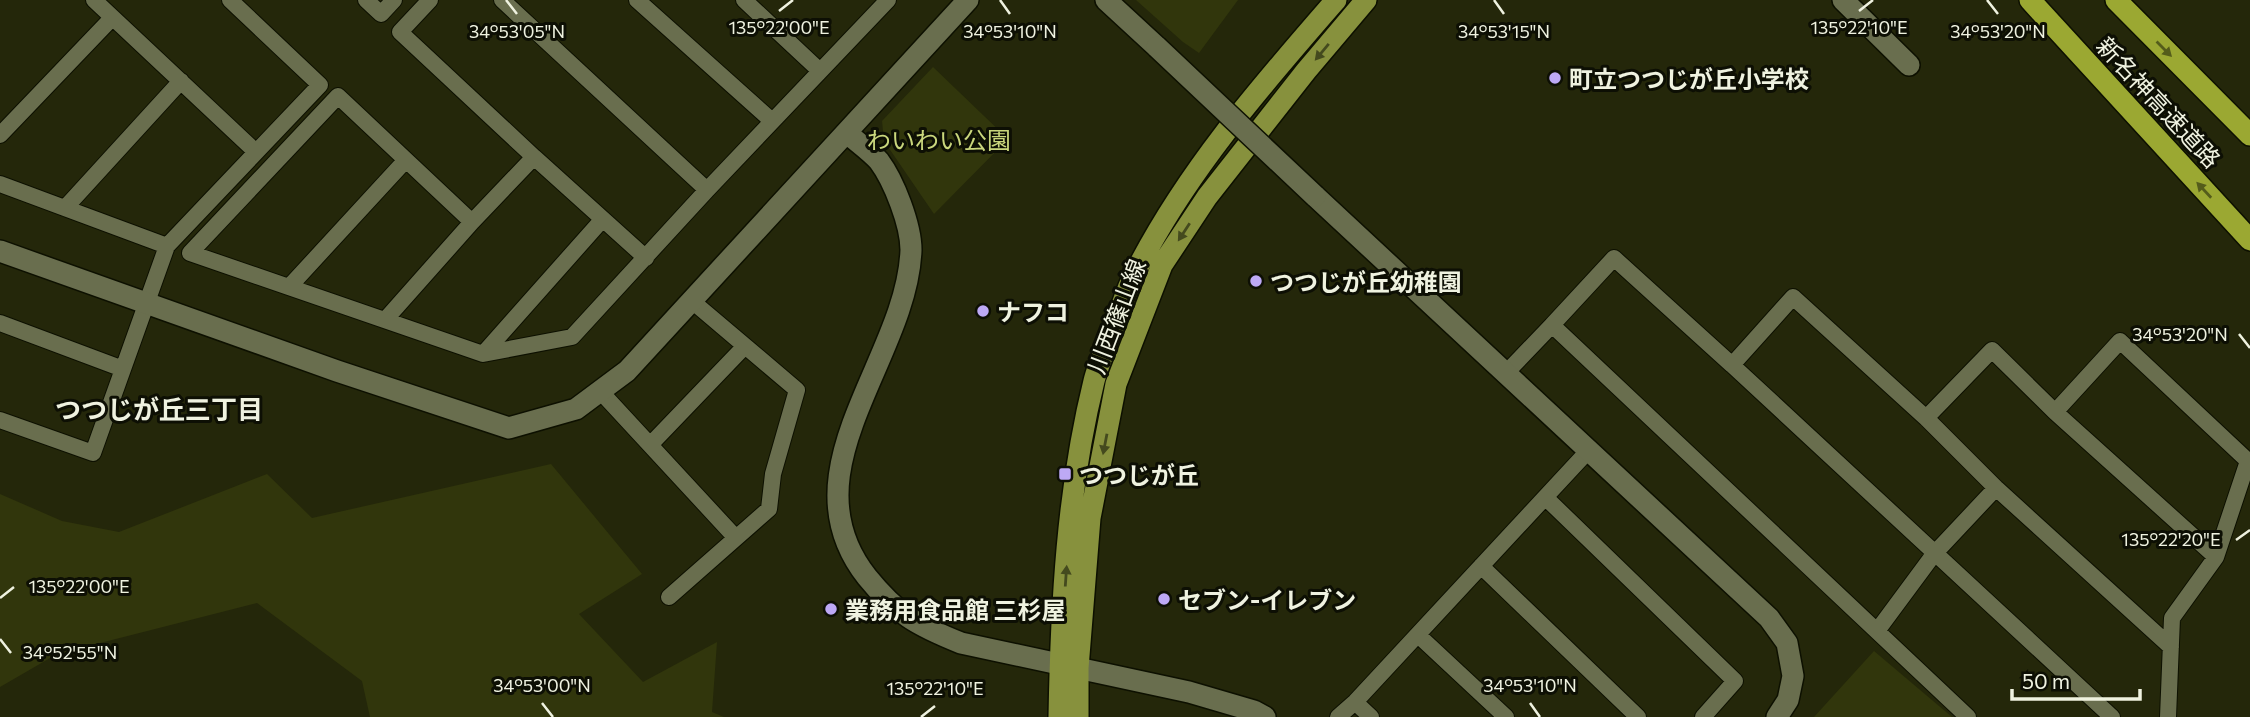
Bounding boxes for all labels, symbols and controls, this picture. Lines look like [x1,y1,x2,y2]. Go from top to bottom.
text: 135°22'00"E [728,16,830,38]
text: 135°22'10"E [1810,16,1908,38]
text: 34°53'05"N [469,20,565,42]
text: 34°53'10"N [963,20,1057,42]
text: 34°53'15"N [1458,20,1550,42]
text: 34°53'20"N [1950,20,2046,42]
street label: 新名神高速道路 [2091,31,2227,173]
one-way arrow [2155,40,2172,56]
one-way arrow [1314,43,1330,61]
place label: 町立つつじが丘小学校 [1569,64,1809,93]
marker: 町立つつじが丘小学校 [1547,70,1563,86]
park label: わいわい公園 [867,125,1011,154]
one-way arrow [2196,181,2212,199]
one-way arrow [1177,222,1190,242]
street label: 川西篠山線 [1081,255,1151,377]
place label: つつじが丘幼稚園 [1270,267,1462,296]
marker: つつじが丘幼稚園 [1248,273,1264,289]
place label: ナフコ [997,297,1069,326]
marker: ナフコ [975,303,991,319]
text: 34°53'20"N [2132,323,2228,345]
district label: つつじが丘三丁目 [55,393,263,424]
one-way arrow [1099,433,1110,455]
place label: つつじが丘 [1079,460,1199,489]
marker: つつじが丘 [1057,466,1073,482]
text: 135°22'20"E [2121,528,2221,550]
one-way arrow [1061,564,1072,586]
text: 135°22'00"E [28,575,130,597]
place label: セブン-イレブン [1178,585,1356,614]
marker: セブン-イレブン [1156,591,1172,607]
place label: 業務用食品館 三杉屋 [845,595,1066,624]
marker: 業務用食品館 三杉屋 [823,601,839,617]
text: 34°52'55"N [23,641,117,663]
scale bar [2012,658,2140,702]
text: 50 m [2022,668,2070,693]
text: 34°53'00"N [493,674,591,696]
text: 34°53'10"N [1483,674,1577,696]
text: 135°22'10"E [886,677,984,699]

